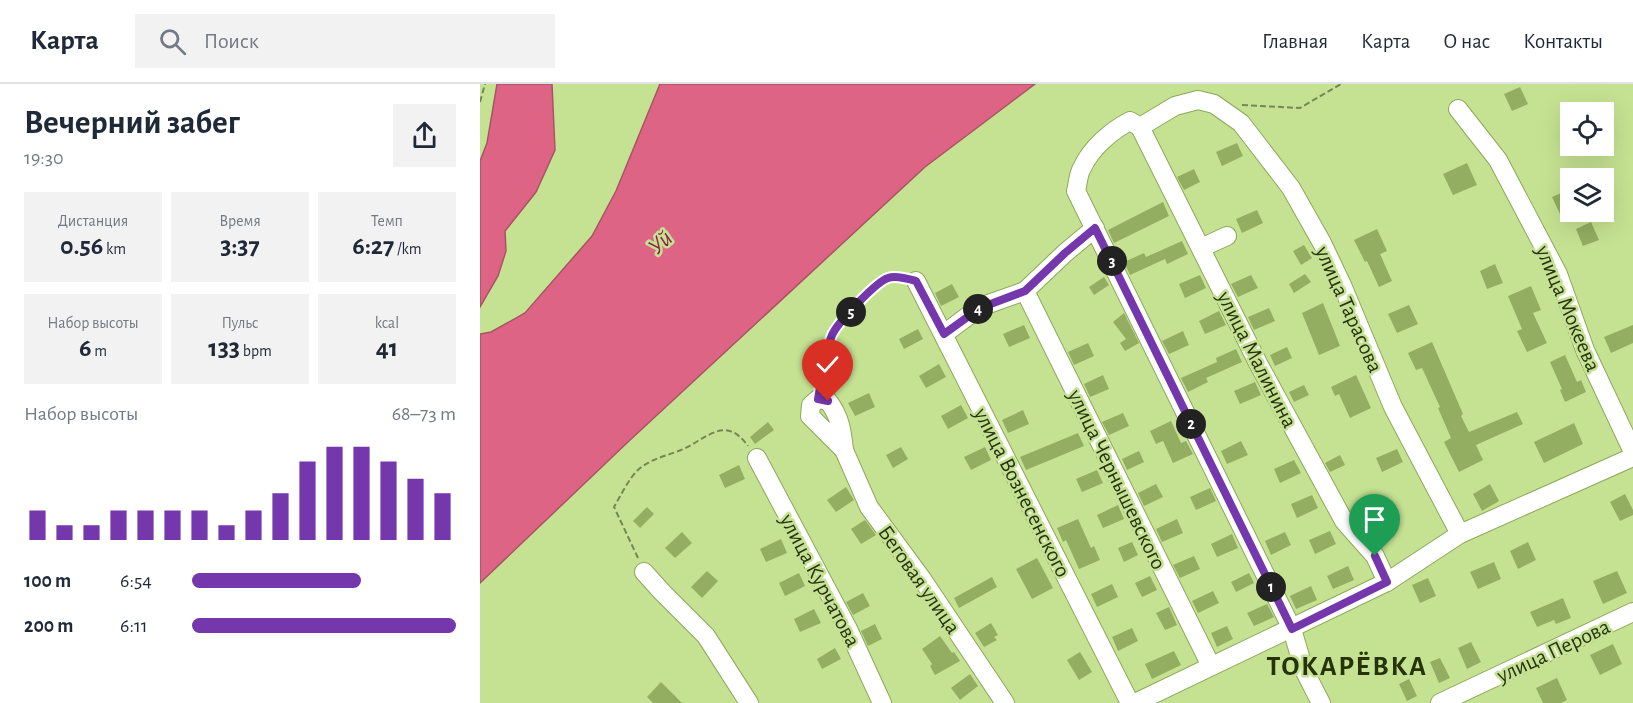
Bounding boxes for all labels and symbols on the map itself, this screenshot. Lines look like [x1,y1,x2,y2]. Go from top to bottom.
water label: Уй [644,226,677,259]
street label: улица Мокеева [1531,241,1604,374]
street label: улица Тарасова [1311,242,1387,376]
pin: 3 [1097,246,1127,276]
street label: улица Малинина [1213,287,1301,431]
pin: 4 [963,294,993,324]
pin: 5 [836,297,866,327]
pin [802,339,853,401]
street label: улица Чернышевского [1064,385,1170,573]
street label: улица Вознесенского [969,403,1074,581]
pin: 2 [1176,409,1206,439]
pin [1349,494,1400,556]
street label: улица Курчатова [775,509,864,651]
street label: Беговая улица [874,521,964,638]
pin: 1 [1256,572,1286,602]
street label: улица Перова [1493,615,1613,687]
district label: ТОКАРЁВКА [1266,651,1428,681]

